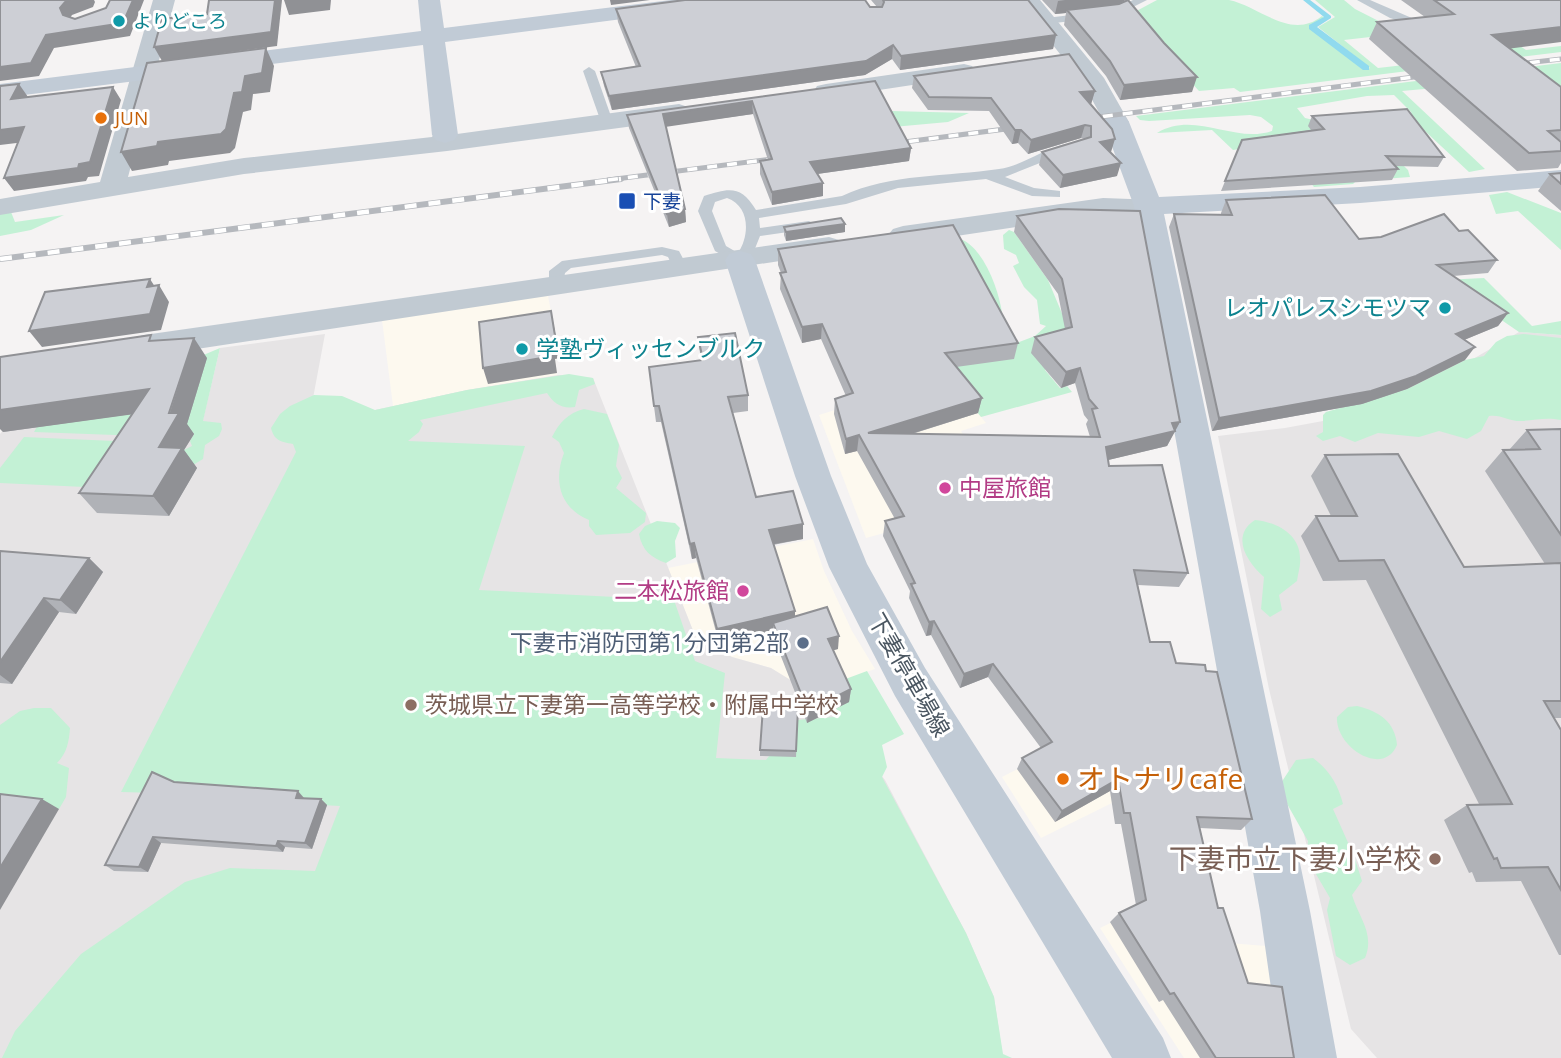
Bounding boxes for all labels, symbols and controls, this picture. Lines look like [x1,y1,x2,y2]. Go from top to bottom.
place label: よりどころ [133,8,227,34]
marker: よりどころ [111,13,127,29]
place label: JUN [113,105,148,131]
marker: JUN [93,110,109,126]
place label: 下妻 [643,188,681,214]
marker: 下妻 [617,191,637,211]
place label: レオパレスシモツマ [1224,291,1431,323]
marker: レオパレスシモツマ [1437,300,1453,316]
place label: 学塾ヴィッセンブルク [536,332,765,364]
marker: 学塾ヴィッセンブルク [514,341,530,357]
place label: 中屋旅館 [959,471,1051,503]
marker: 中屋旅館 [937,480,953,496]
place label: 二本松旅館 [614,574,729,606]
marker: 二本松旅館 [735,583,751,599]
street label: 下妻停車場線 [862,607,958,742]
place label: 下妻市消防団第1分団第2部 [510,626,789,658]
marker: 下妻市消防団第1分団第2部 [795,635,811,651]
place label: 茨城県立下妻第一高等学校・附属中学校 [425,688,839,720]
marker: 茨城県立下妻第一高等学校・附属中学校 [403,697,419,713]
place label: オトナリcafe [1077,759,1243,797]
marker: オトナリcafe [1055,771,1071,787]
place label: 下妻市立下妻小学校 [1169,839,1421,877]
marker: 下妻市立下妻小学校 [1427,851,1443,867]

